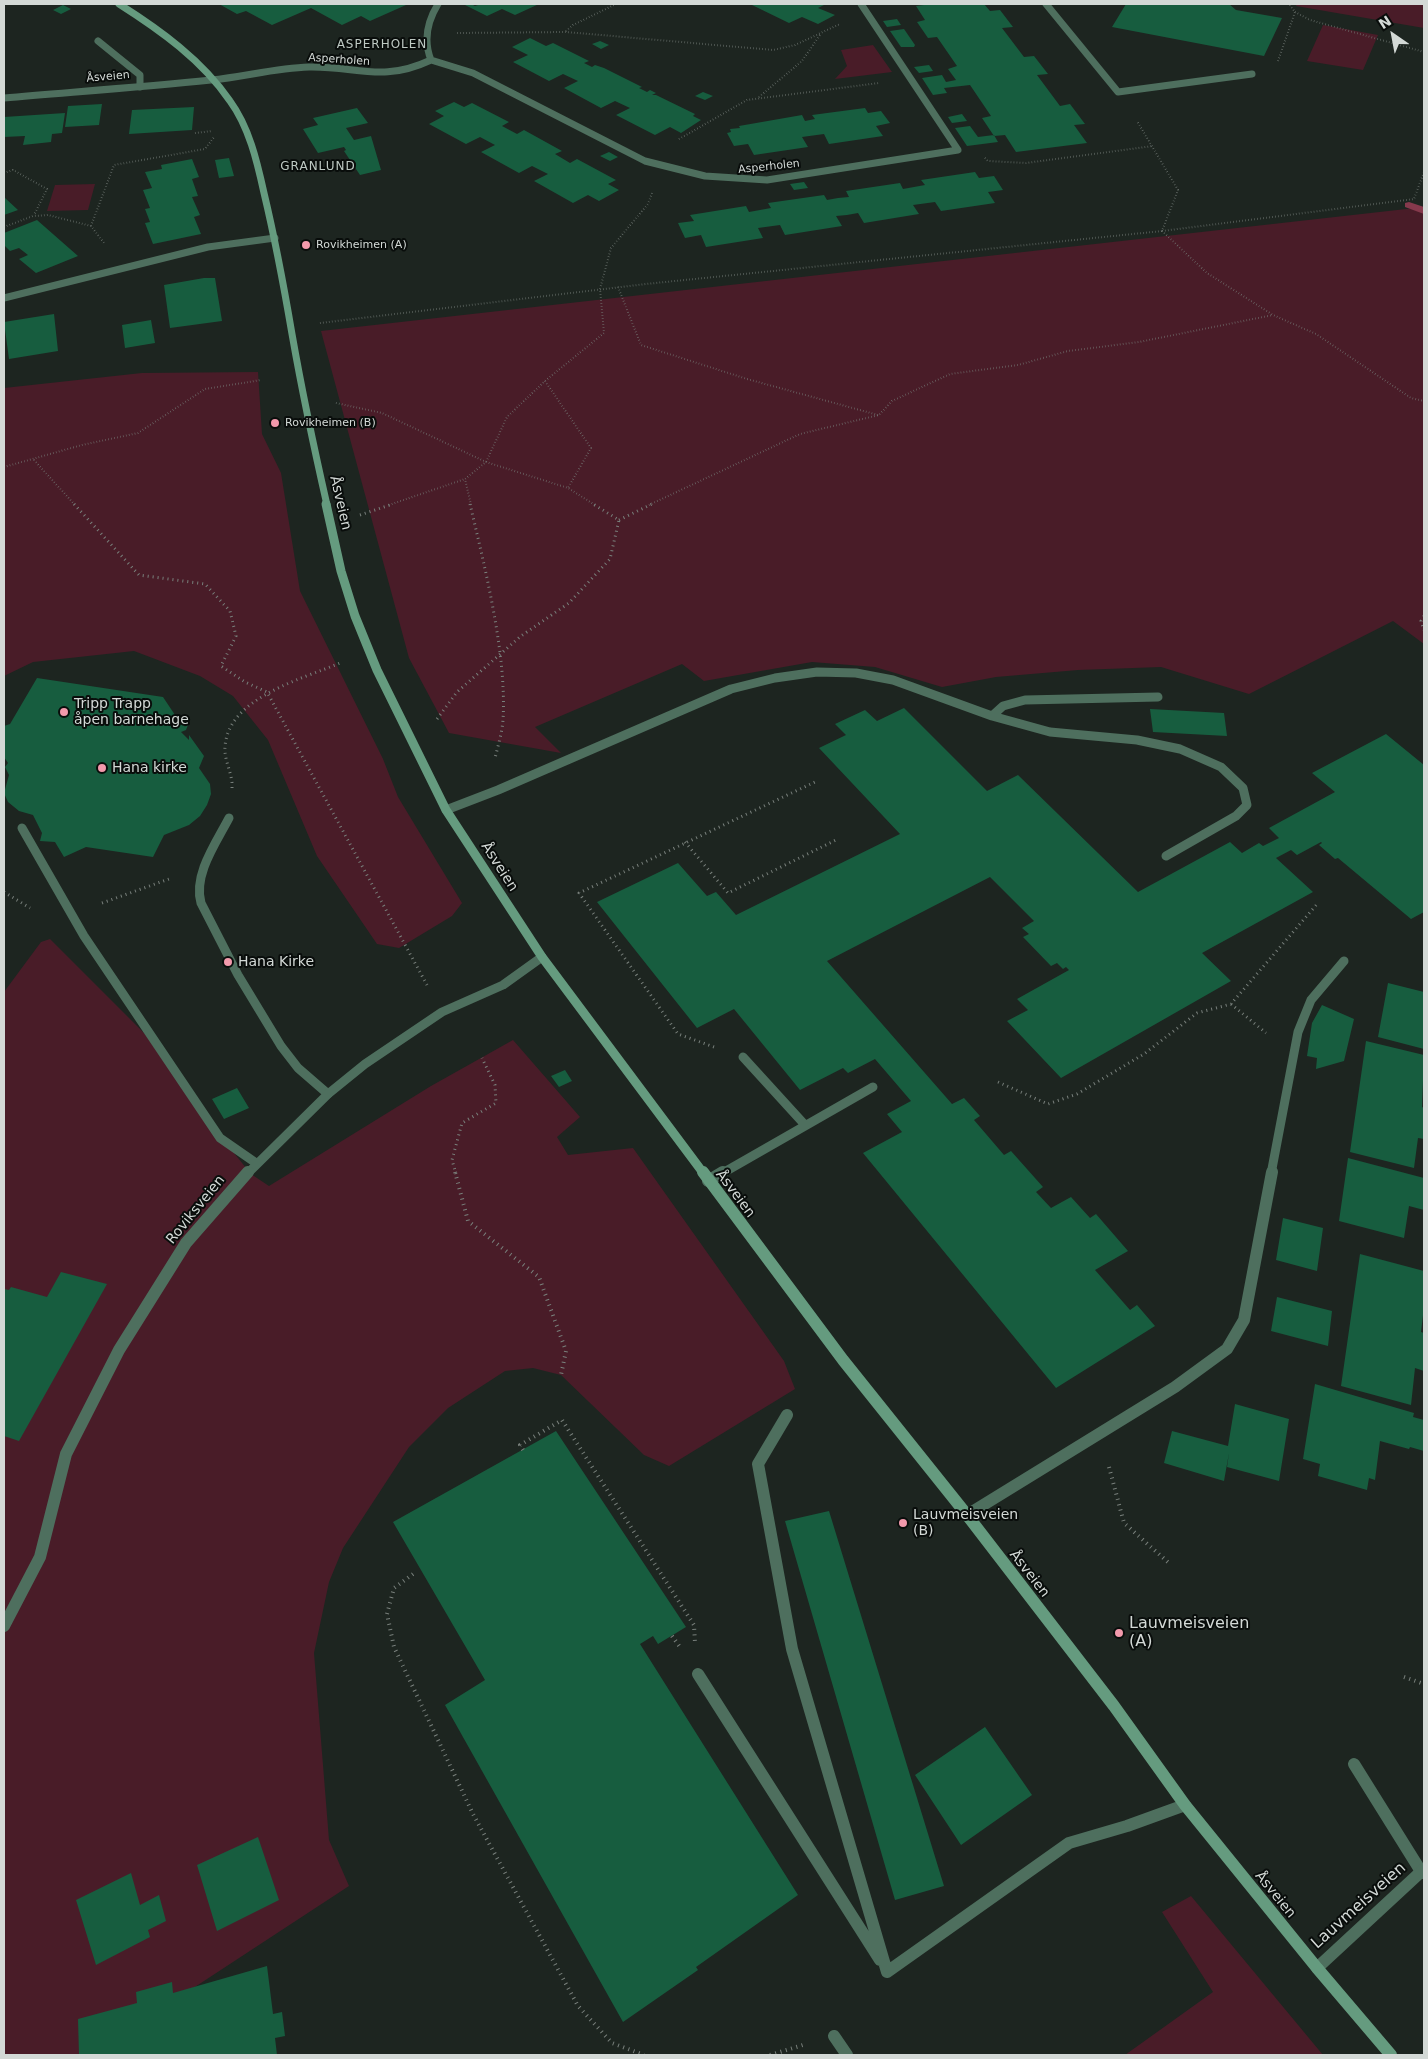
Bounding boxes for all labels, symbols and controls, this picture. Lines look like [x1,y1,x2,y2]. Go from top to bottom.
north arrow [1368,10,1418,60]
text: N [1376,13,1394,32]
district label: ASPERHOLEN [335,38,429,52]
street label: Asperholen [308,51,370,69]
street label: Åsveien [86,69,130,85]
street label: Asperholen [738,157,800,177]
district label: GRANLUND [279,160,357,174]
place label: Rovikheimen (A) [316,238,407,252]
marker: Rovikheimen (A) [300,239,312,251]
place label: Rovikheimen (B) [285,416,376,430]
marker: Rovikheimen (B) [269,417,281,429]
street label: Åsveien [326,474,354,532]
place label: Tripp Trapp åpen barnehage [74,696,189,729]
marker: Tripp Trapp åpen barnehage [58,706,70,718]
place label: Hana kirke [112,760,187,776]
marker: Hana kirke [96,762,108,774]
street label: Åsveien [477,839,521,895]
place label: Hana Kirke [238,954,314,970]
marker: Hana Kirke [222,956,234,968]
street label: Åsveien [712,1167,758,1221]
street label: Roviksveien [163,1172,229,1248]
place label: Lauvmeisveien (B) [913,1507,1018,1540]
marker: Lauvmeisveien (B) [897,1517,909,1529]
street label: Åsveien [1005,1547,1053,1601]
place label: Lauvmeisveien (A) [1129,1614,1249,1652]
marker: Lauvmeisveien (A) [1113,1627,1125,1639]
street label: Lauvmeisveien [1308,1859,1410,1953]
street label: Åsveien [1251,1868,1299,1922]

